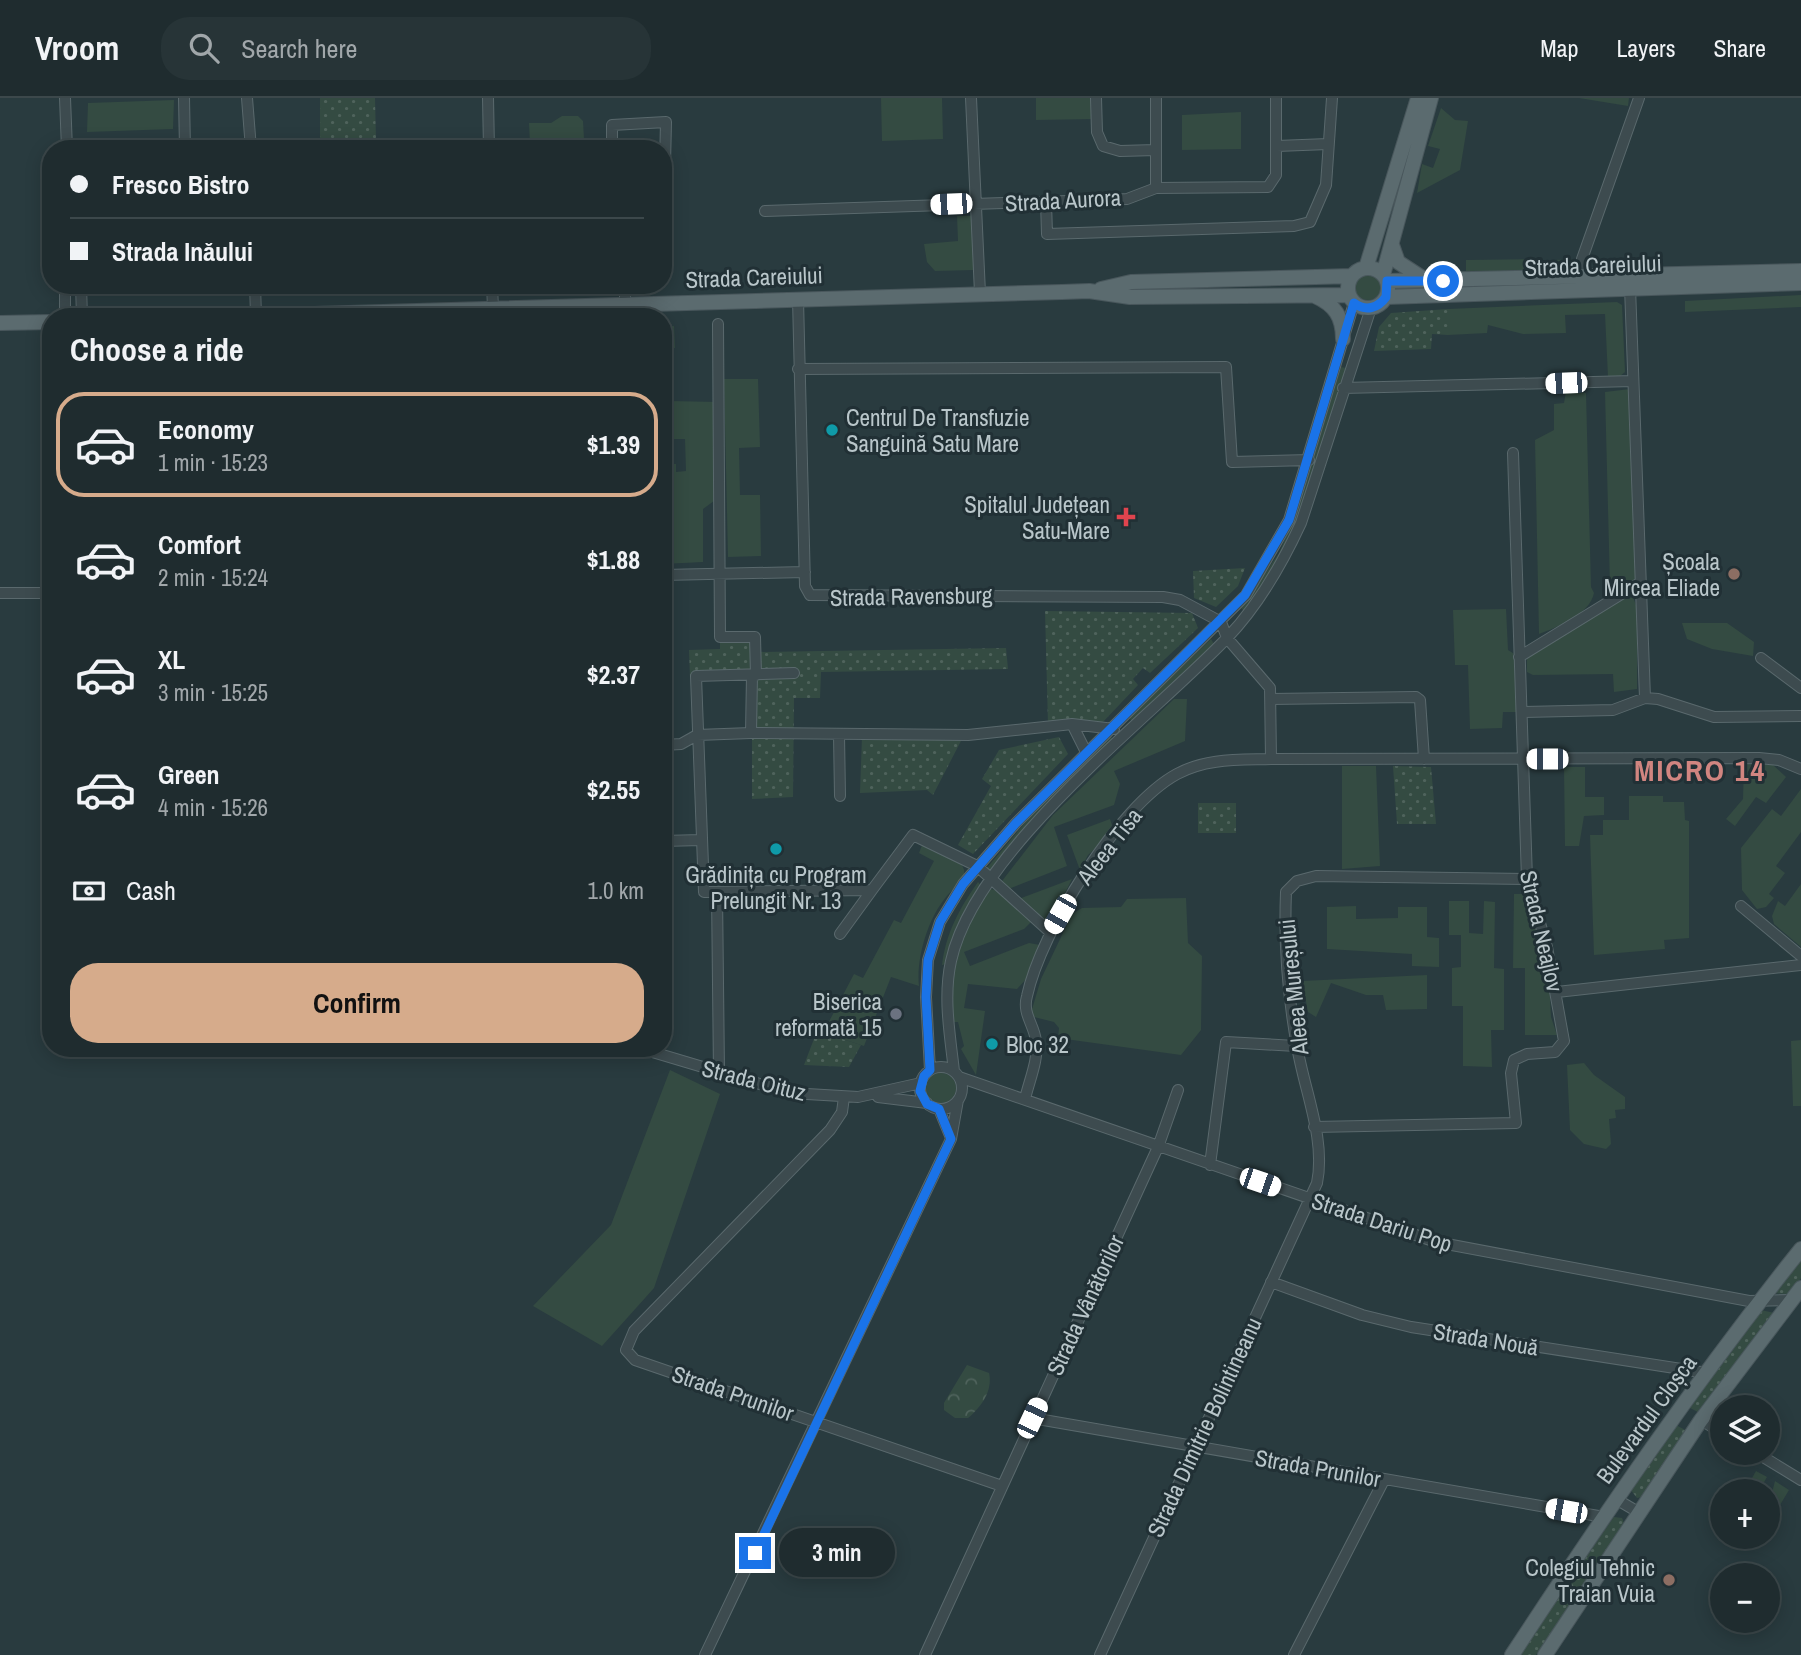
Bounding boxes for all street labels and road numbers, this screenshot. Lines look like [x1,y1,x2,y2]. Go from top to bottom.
street label: Strada Aurora [1004,181,1122,219]
street label: Strada Careiului [1524,247,1662,283]
street label: Strada Careiului [685,259,823,295]
street label: Strada Ravensburg [829,579,993,613]
street label: Aleea Tisa [1069,801,1149,892]
street label: Strada Neajlov [1513,867,1571,995]
street label: Aleea Mureșului [1270,918,1316,1057]
street label: Strada Oituz [699,1052,809,1108]
street label: Strada Dariu Pop [1308,1185,1456,1259]
street label: Strada Vânătorilor [1039,1229,1131,1380]
street label: Strada Dimitrie Bolintineanu [1139,1312,1269,1542]
street label: Strada Nouă [1431,1315,1541,1363]
street label: Bulevardul Cloșca [1589,1348,1704,1490]
street label: Strada Prunilor [668,1358,799,1429]
street label: Strada Prunilor [1253,1442,1384,1494]

